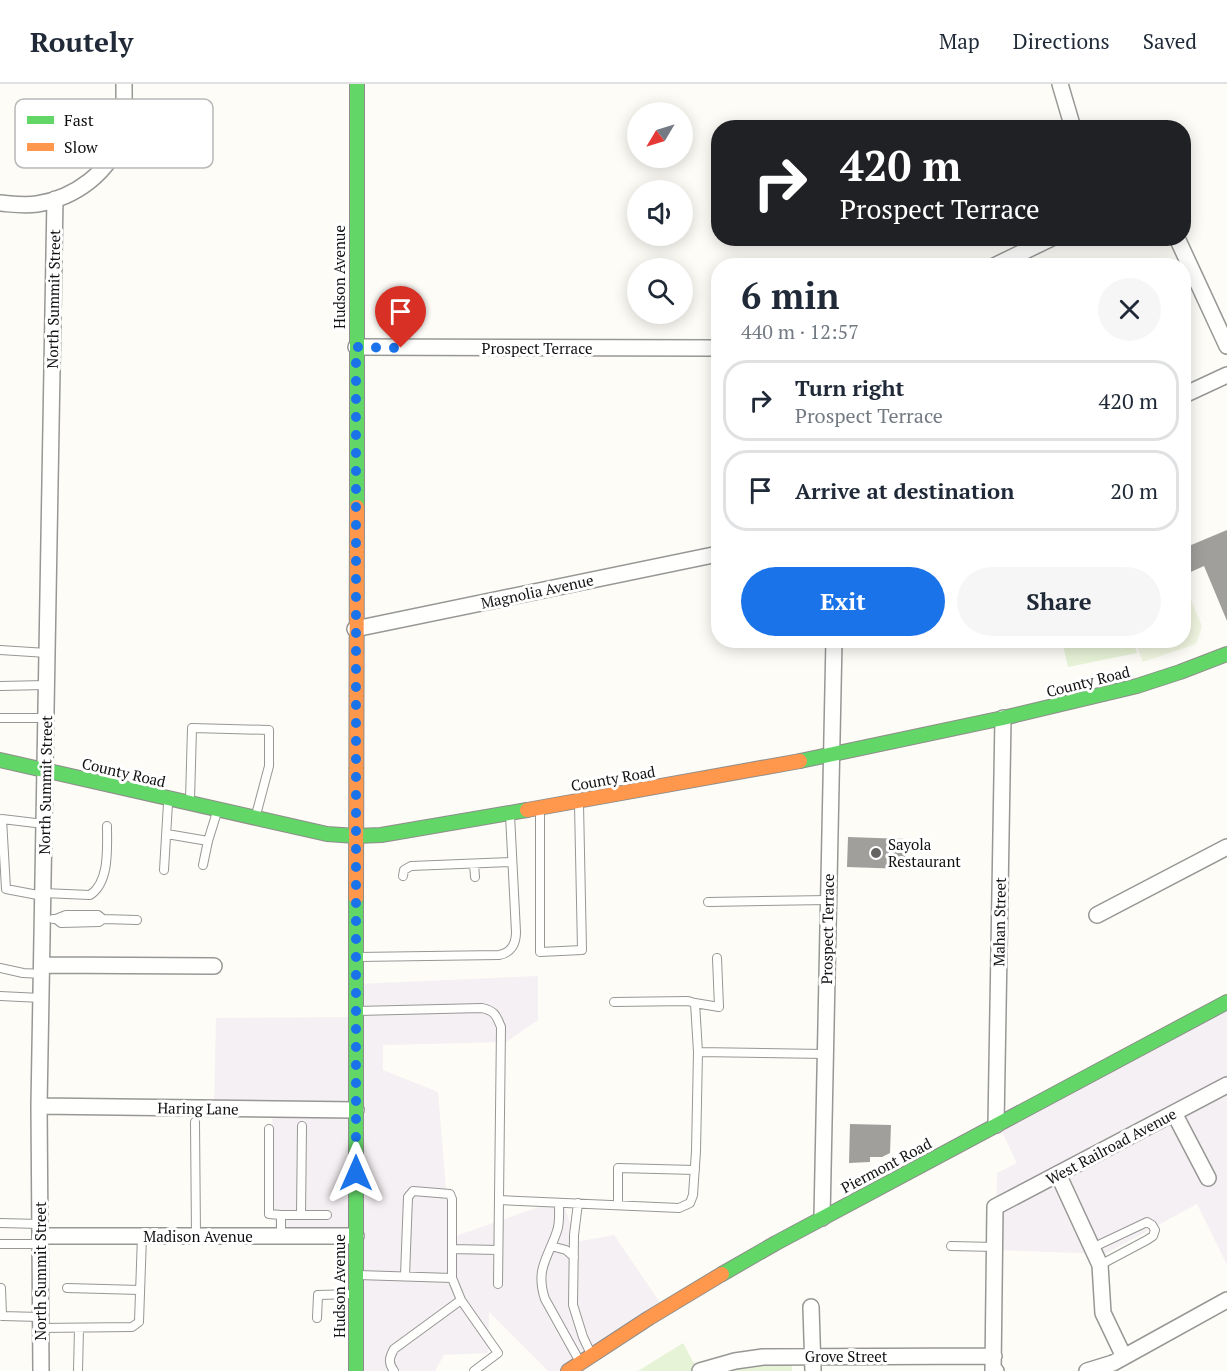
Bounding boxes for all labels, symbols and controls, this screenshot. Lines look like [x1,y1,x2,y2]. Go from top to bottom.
text: Routely [30,23,133,60]
text: Map [939,27,980,55]
text: Directions [1013,27,1110,55]
text: Saved [1143,27,1197,55]
legend [15,99,213,168]
north arrow [627,102,693,168]
map controls [627,102,693,324]
text: Fast [64,109,94,131]
text: Slow [64,136,98,158]
text: 420 m [840,137,961,193]
icon: right [741,144,819,222]
button: sound [627,180,693,246]
text: Prospect Terrace [840,191,1040,227]
street label: Hudson Avenue [329,225,349,329]
street label: North Summit Street [42,229,64,369]
button: search [627,258,693,324]
text: 6 min [741,272,839,319]
button: close [1098,278,1161,341]
pin [375,286,426,348]
icon: arrive [384,295,417,328]
text: 440 m · 12:57 [741,318,859,345]
street label: Prospect Terrace [482,338,592,358]
text: Turn right [795,373,904,402]
icon: right [744,384,777,417]
text: 420 m [1098,386,1158,415]
text: Prospect Terrace [795,402,943,429]
icon: arrive [744,474,777,507]
text: Arrive at destination [795,476,1014,505]
text: 20 m [1110,476,1158,505]
button: Exit [741,567,945,636]
button: Share [957,567,1161,636]
street label: Magnolia Avenue [479,569,595,613]
street label: County Road [1044,661,1132,701]
street label: North Summit Street [34,715,56,855]
street label: County Road [80,753,168,791]
street label: County Road [569,761,657,795]
place label: Sayola Restaurant [888,834,961,871]
marker: Sayola Restaurant [869,846,883,860]
street label: Prospect Terrace [816,873,838,985]
street label: Mahan Street [988,877,1010,967]
street label: Haring Lane [157,1097,239,1119]
street label: West Railroad Avenue [1042,1103,1180,1189]
street label: Piermont Road [837,1133,935,1197]
position arrow [324,1141,388,1205]
street label: North Summit Street [30,1201,50,1341]
street label: Madison Avenue [143,1226,253,1246]
street label: Hudson Avenue [329,1234,349,1338]
street label: Grove Street [805,1346,888,1366]

